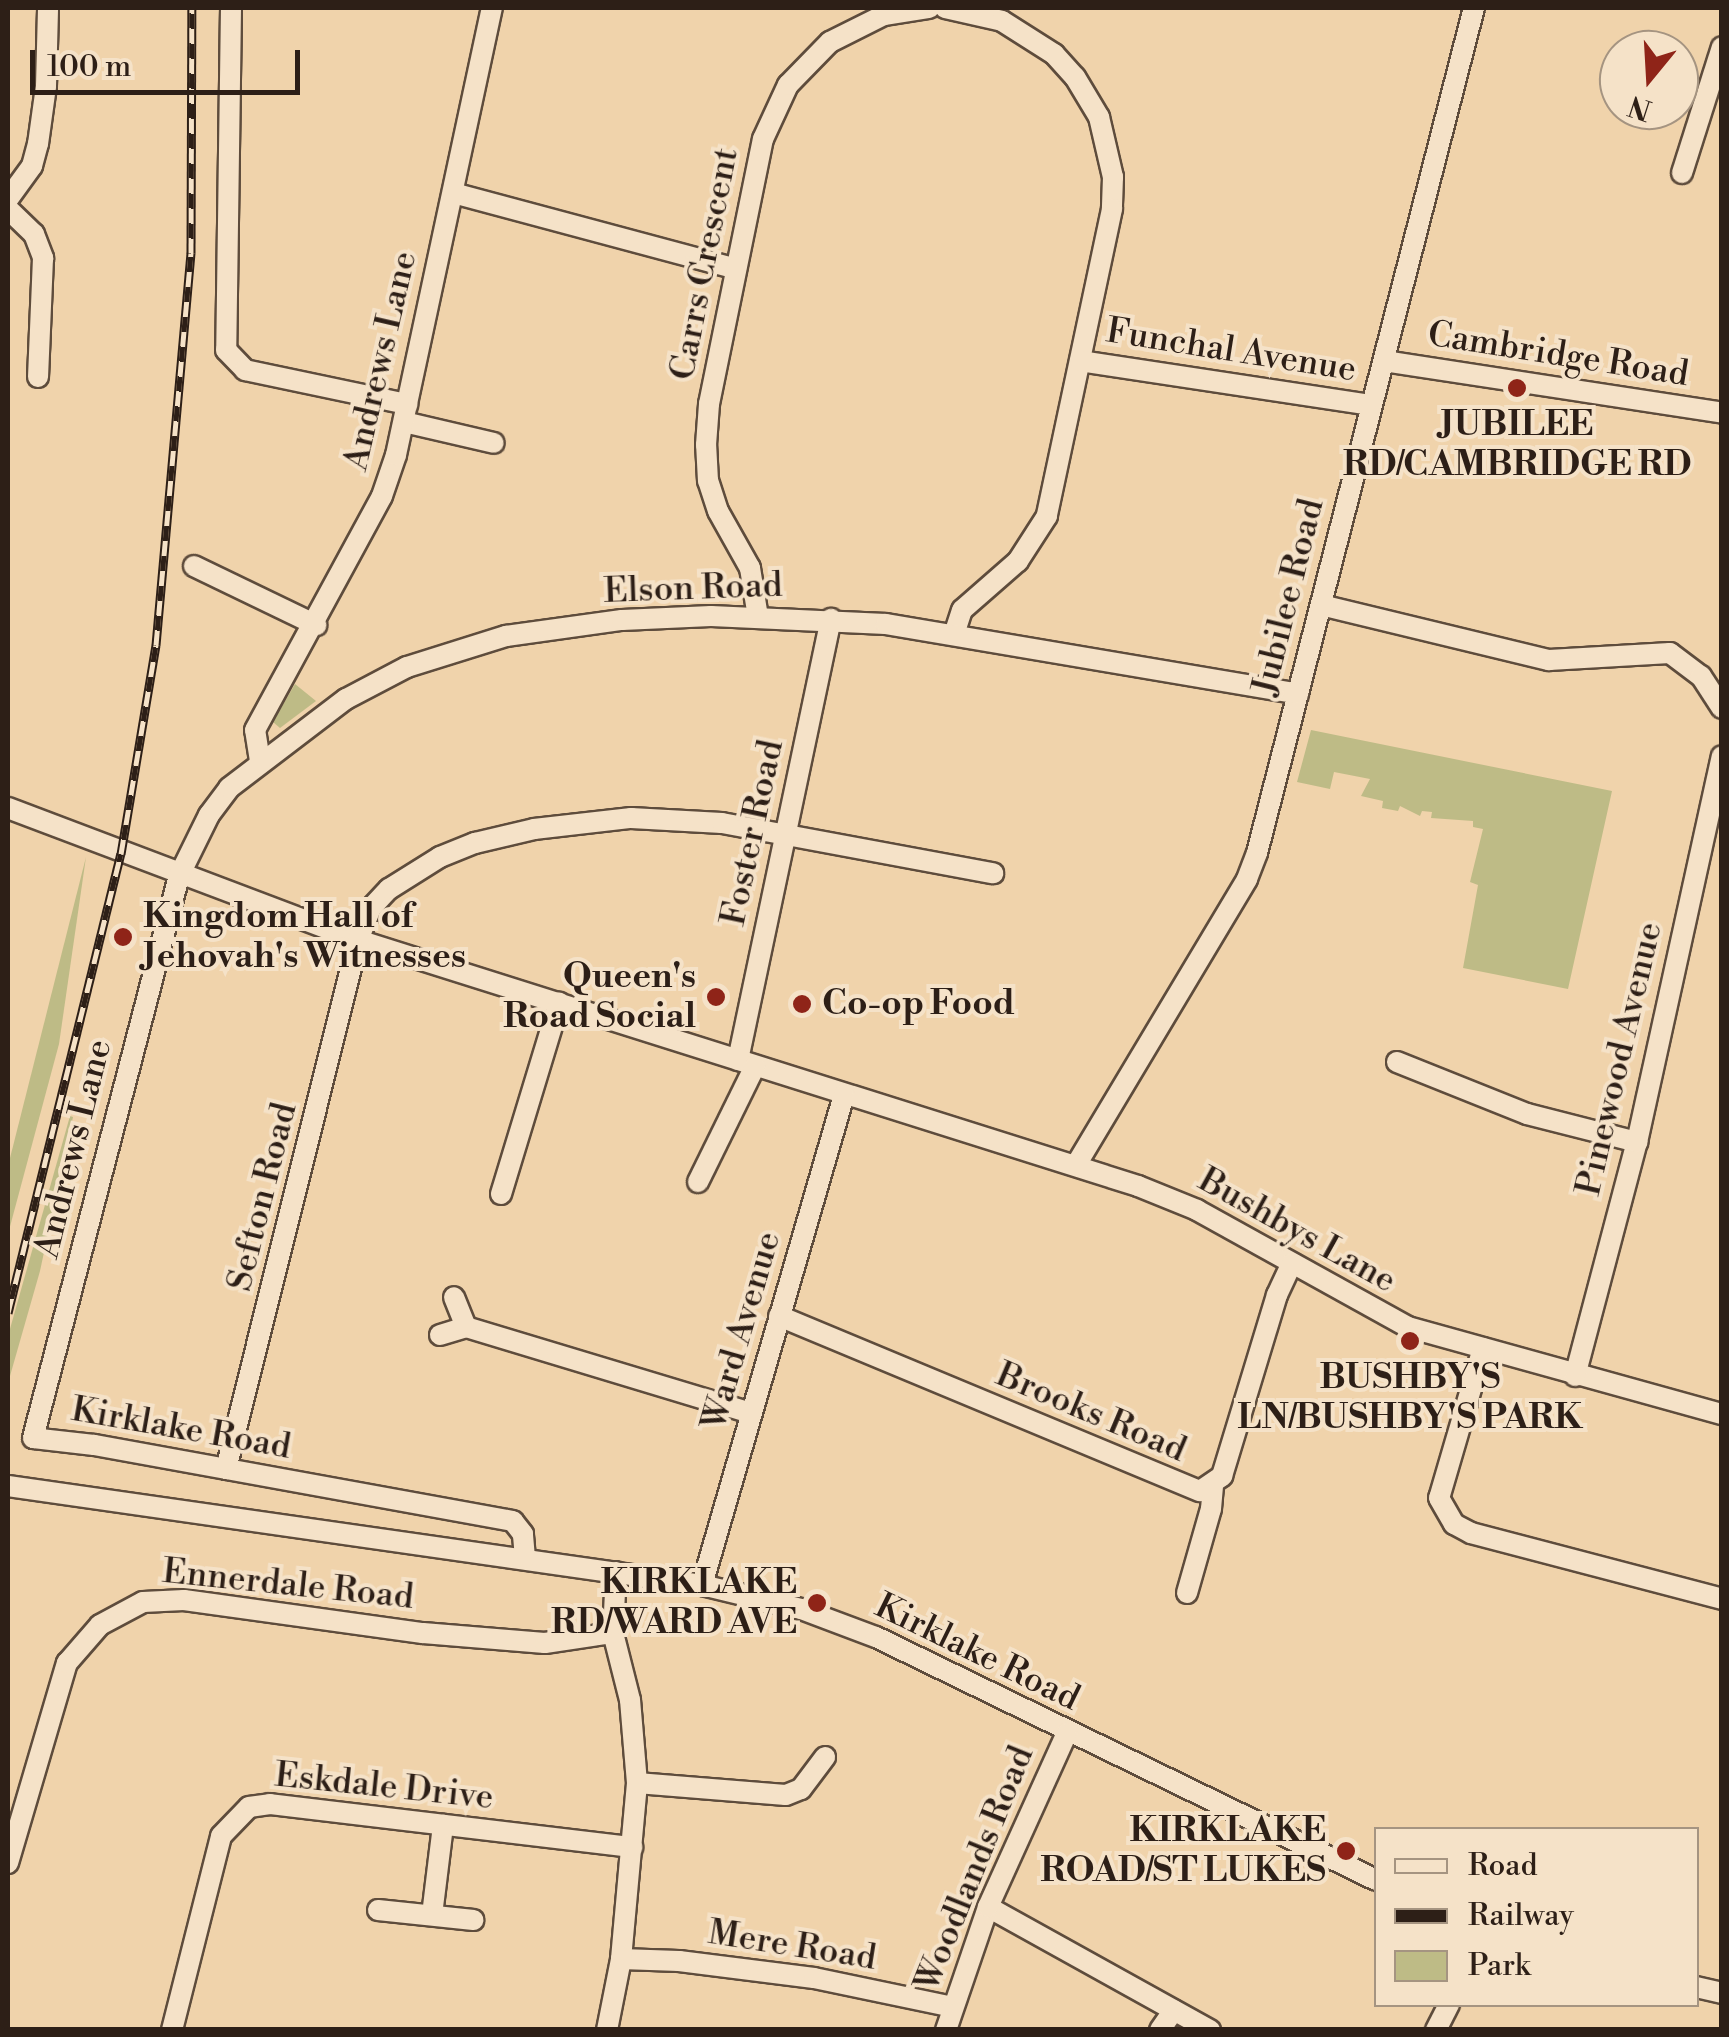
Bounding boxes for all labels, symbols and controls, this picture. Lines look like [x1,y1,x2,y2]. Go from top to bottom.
scale bar [35,30,305,92]
north arrow [1599,30,1699,130]
text: 100 m [47,48,131,86]
text: N [1624,87,1656,127]
street label: Carrs Crescent [662,144,748,384]
street label: Andrews Lane [335,247,427,475]
street label: Funchal Avenue [1103,311,1359,391]
street label: Cambridge Road [1425,314,1691,396]
marker: JUBILEE RD/CAMBRIDGE RD [1506,377,1528,399]
place label: JUBILEE RD/CAMBRIDGE RD [1343,404,1691,486]
street label: Jubilee Road [1244,495,1334,699]
street label: Elson Road [603,565,783,613]
street label: Foster Road [713,736,793,930]
place label: Kingdom Hall of Jehovah's Witnesses [143,896,466,978]
street label: Pinewood Avenue [1568,918,1672,1200]
marker: Kingdom Hall of Jehovah's Witnesses [112,926,134,948]
place label: Queen's Road Social [503,956,696,1038]
place label: Co-op Food [822,983,1015,1025]
marker: Queen's Road Social [705,986,727,1008]
marker: Co-op Food [791,993,813,1015]
street label: Andrews Lane [27,1035,121,1263]
street label: Sefton Road [219,1098,307,1296]
street label: Bushbys Lane [1191,1159,1403,1303]
street label: Ward Avenue [694,1227,790,1435]
marker: BUSHBY'S LN/BUSHBY'S PARK [1399,1330,1421,1352]
street label: Brooks Road [990,1354,1192,1472]
place label: BUSHBY'S LN/BUSHBY'S PARK [1237,1357,1583,1439]
street label: Kirklake Road [68,1389,294,1469]
street label: Ennerdale Road [160,1551,416,1619]
place label: KIRKLAKE RD/WARD AVE [551,1562,797,1644]
street label: Kirklake Road [868,1585,1086,1721]
marker: KIRKLAKE RD/WARD AVE [806,1592,828,1614]
street label: Woodlands Road [907,1740,1043,1998]
street label: Eskdale Drive [273,1755,495,1819]
place label: KIRKLAKE ROAD/ST LUKES [1040,1810,1326,1892]
legend [1374,1827,1699,2007]
marker: KIRKLAKE ROAD/ST LUKES [1335,1840,1357,1862]
text: Road [1468,1847,1538,1885]
text: Railway [1468,1897,1574,1935]
street label: Mere Road [705,1912,879,1980]
text: Park [1468,1947,1530,1985]

